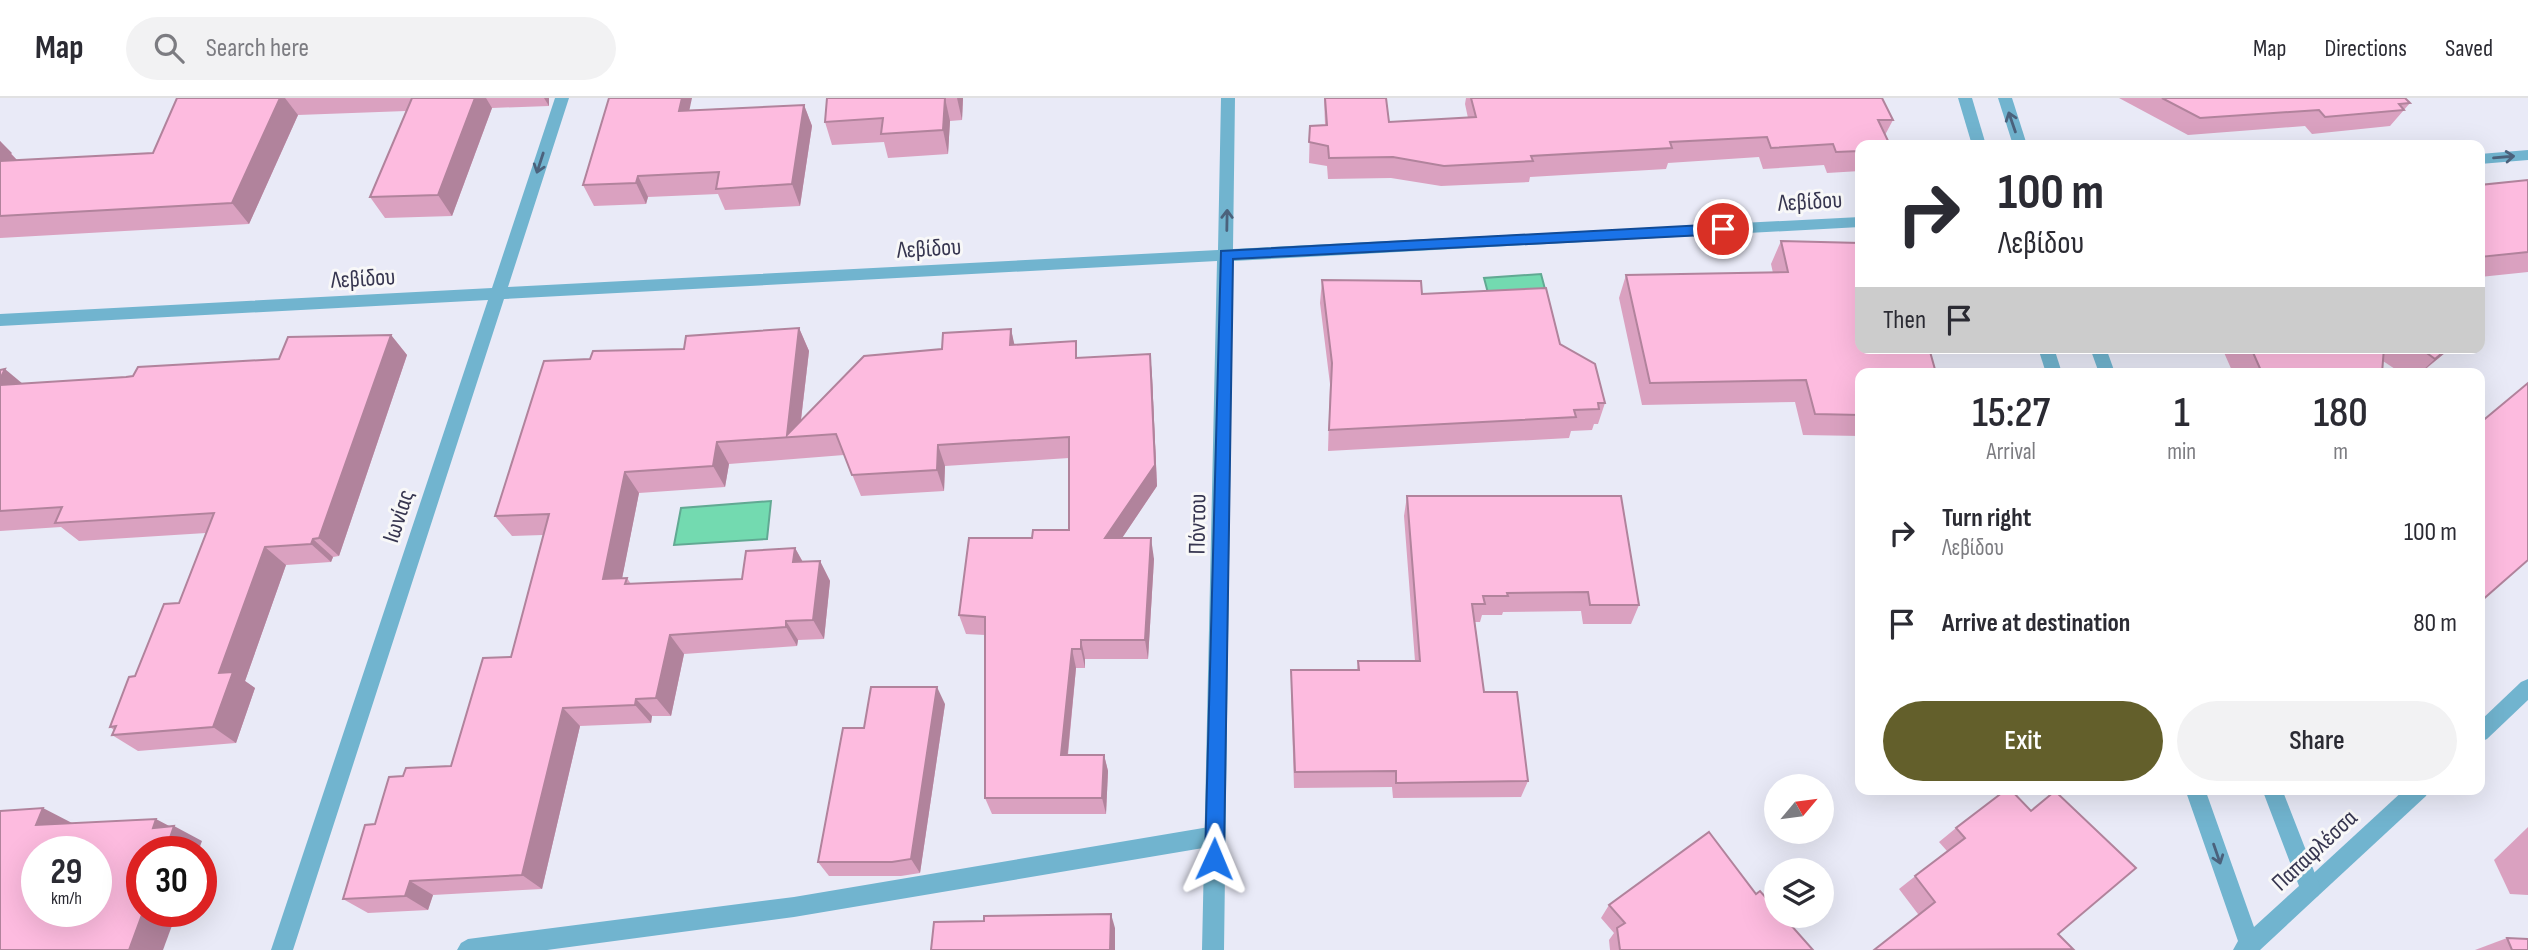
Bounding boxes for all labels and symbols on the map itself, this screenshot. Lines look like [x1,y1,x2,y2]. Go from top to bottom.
one-way arrow [2005,111,2017,133]
one-way arrow [2492,150,2515,163]
one-way arrow [533,151,545,173]
street label: Λεβίδου [1776,185,1843,218]
pin [1693,199,1753,259]
one-way arrow [1220,209,1234,232]
street label: Λεβίδου [895,232,962,265]
street label: Λεβίδου [329,262,396,295]
street label: Ιωνίας [376,486,421,546]
street label: Πόντου [1182,493,1213,555]
north arrow [1764,774,1834,844]
street label: Παπαφλέσσα [2266,804,2363,897]
position arrow [1177,822,1251,896]
speed limit sign: 30 [126,836,217,927]
one-way arrow [2212,842,2224,864]

